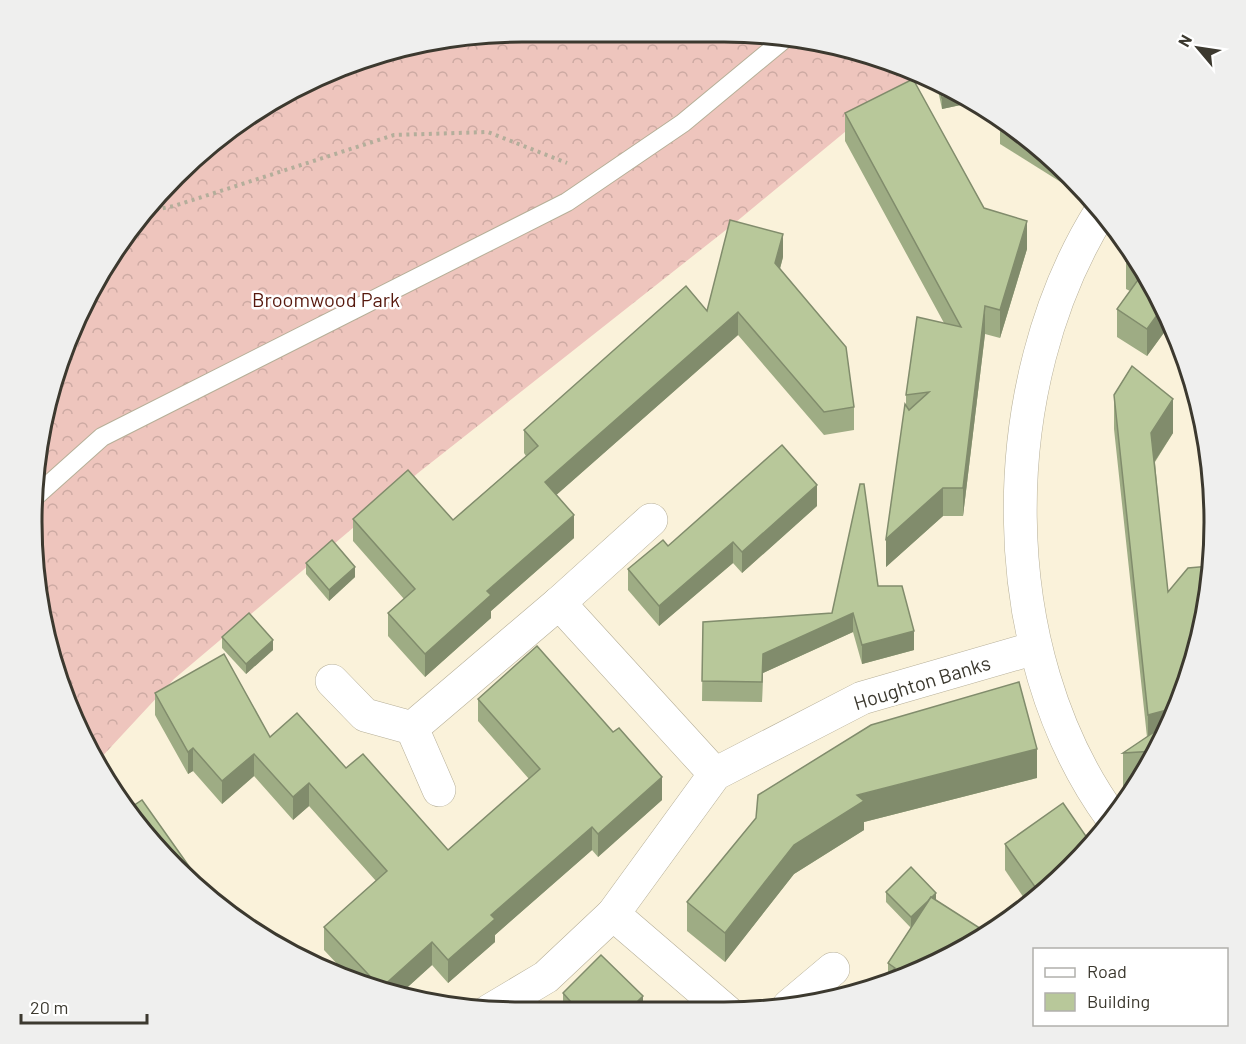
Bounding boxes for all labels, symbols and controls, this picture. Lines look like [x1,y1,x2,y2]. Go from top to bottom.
north arrow [1168,18,1228,78]
text: N [1174,31,1195,50]
park label: Broomwood Park [252,287,400,311]
street label: Houghton Banks [850,650,993,714]
legend [1033,948,1228,1026]
text: Road [1087,960,1127,982]
scale bar [21,987,147,1025]
text: Building [1087,990,1150,1012]
text: 20 m [30,996,68,1018]

